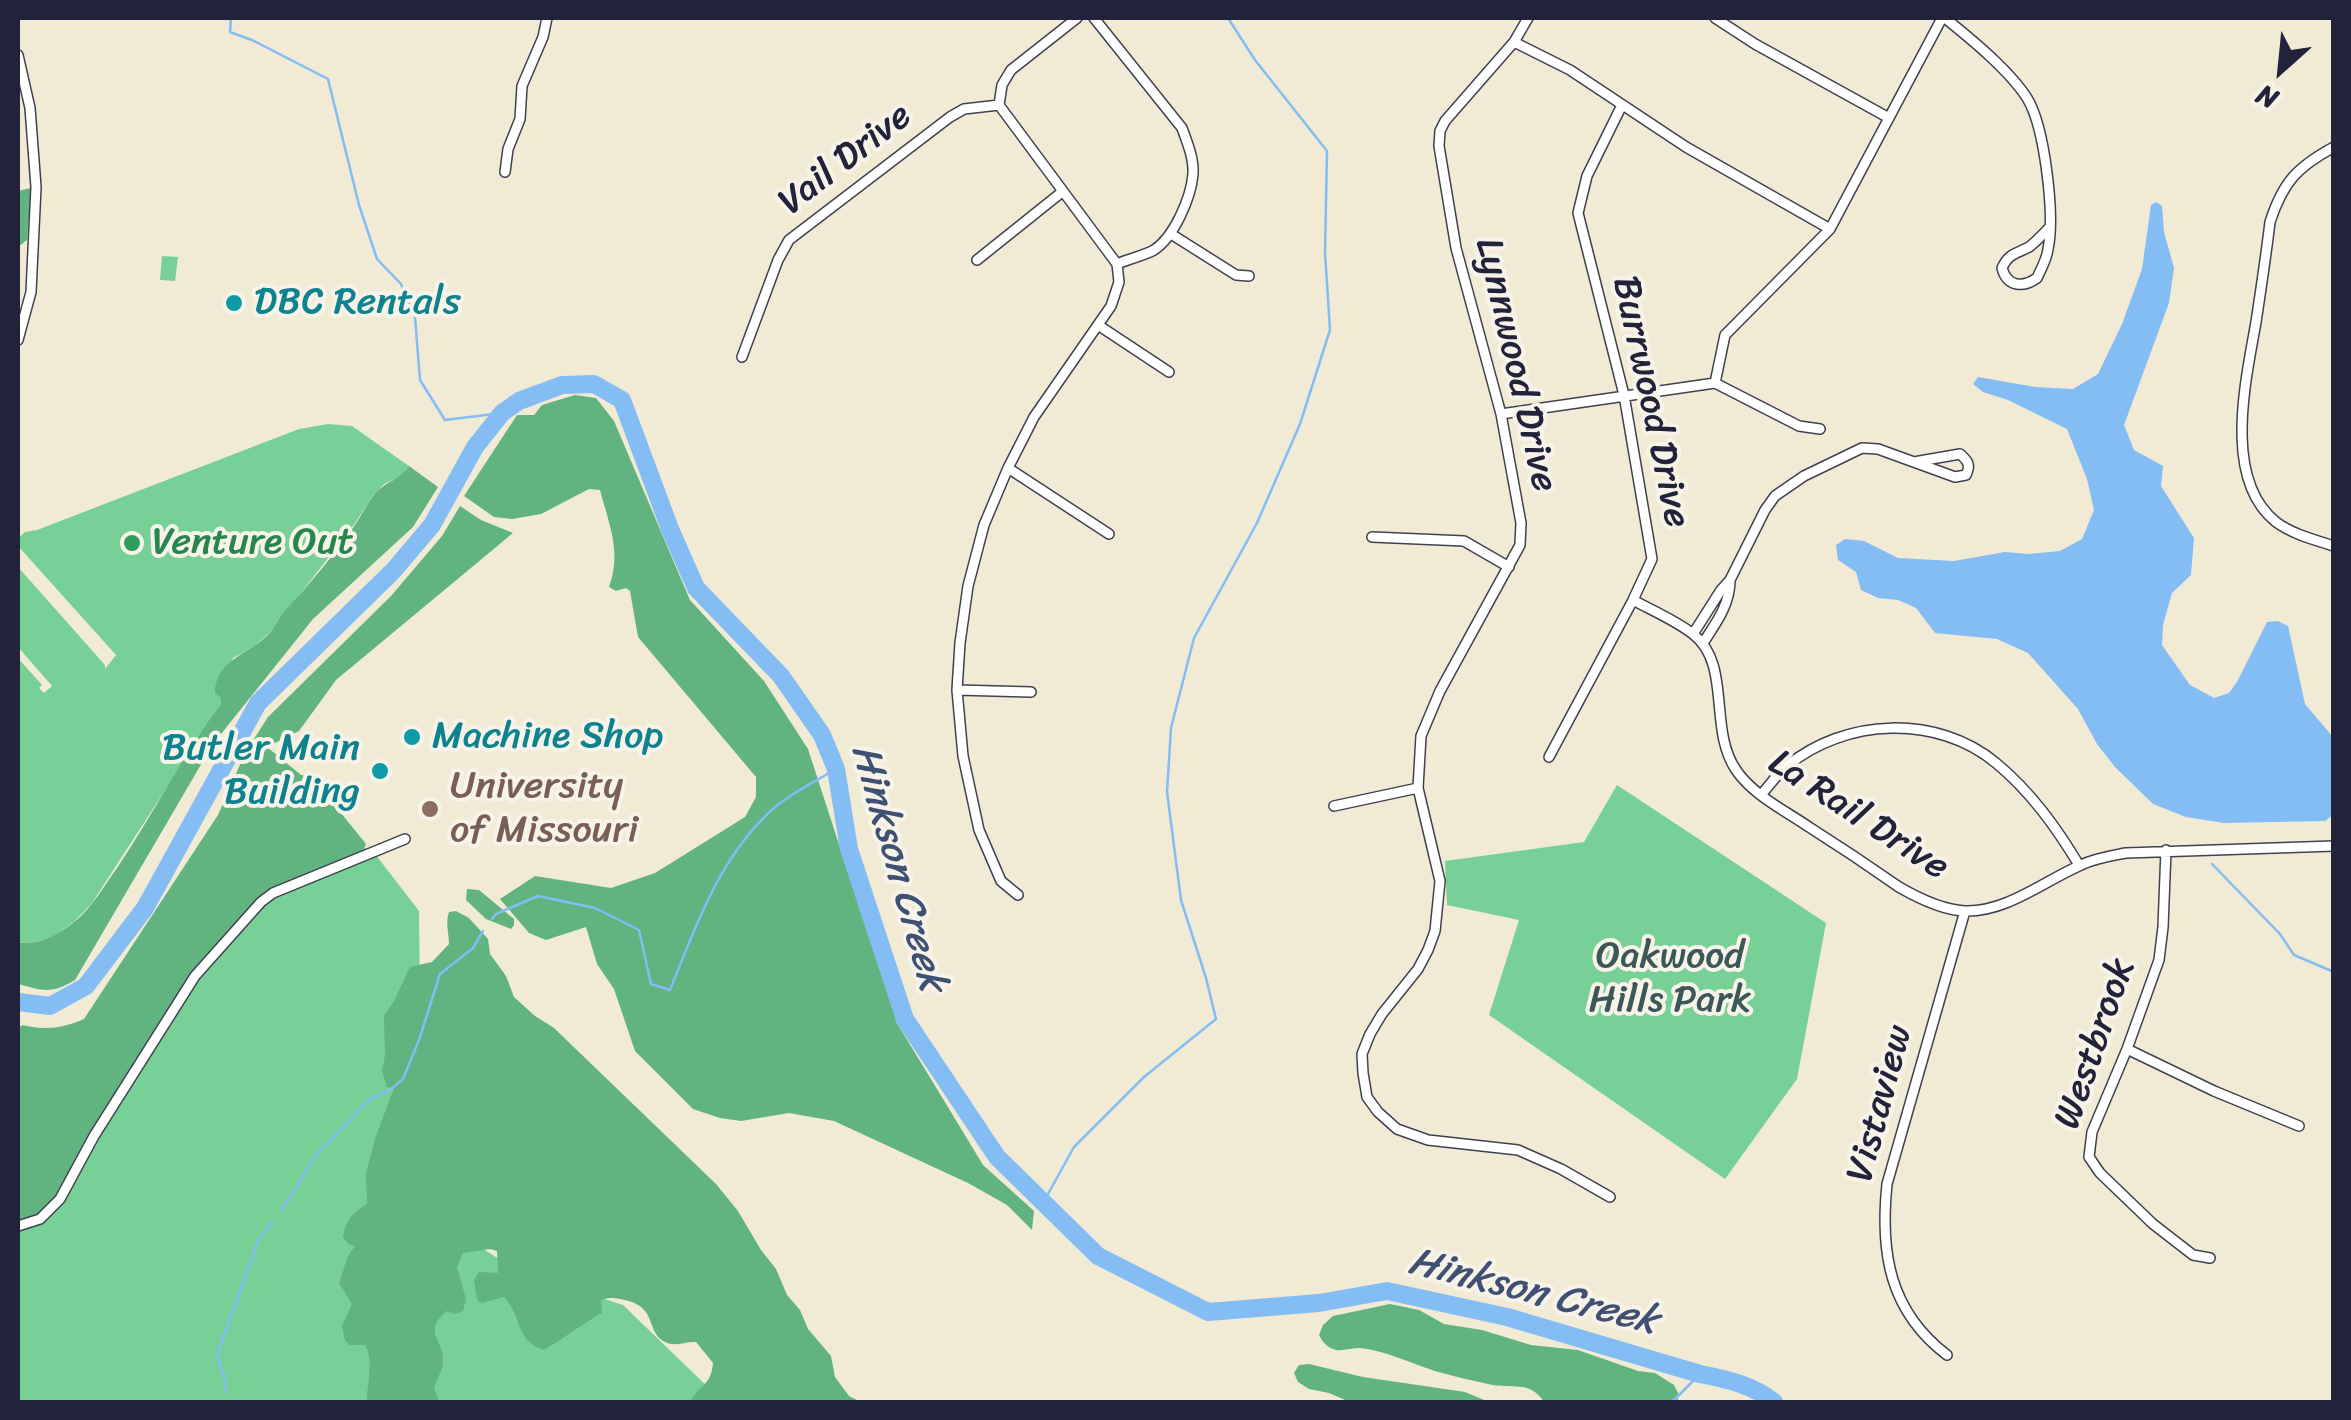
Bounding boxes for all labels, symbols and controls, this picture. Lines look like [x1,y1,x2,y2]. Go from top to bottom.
north arrow [2231,20,2331,120]
text: N [2247,71,2287,123]
street label: Vail Drive [770,94,922,226]
street label: Lynnwood Drive [1464,234,1566,496]
street label: Burrwood Drive [1601,272,1699,532]
place label: DBC Rentals [254,280,461,326]
marker: DBC Rentals [223,292,245,314]
place label: Venture Out [152,520,354,566]
marker: Venture Out [121,532,143,554]
place label: Machine Shop [432,714,663,760]
place label: Butler Main Building [162,726,360,816]
marker: Machine Shop [401,726,423,748]
water label: Hinkson Creek [839,739,955,997]
street label: La Rail Drive [1759,741,1957,891]
marker: Butler Main Building [369,760,391,782]
place label: University of Missouri [450,764,638,854]
marker: University of Missouri [419,798,441,820]
park label: Oakwood Hills Park [1589,934,1751,1024]
street label: Westbrook [2046,953,2146,1135]
street label: Vistaview [1838,1021,1924,1187]
water label: Hinkson Creek [1404,1239,1662,1347]

